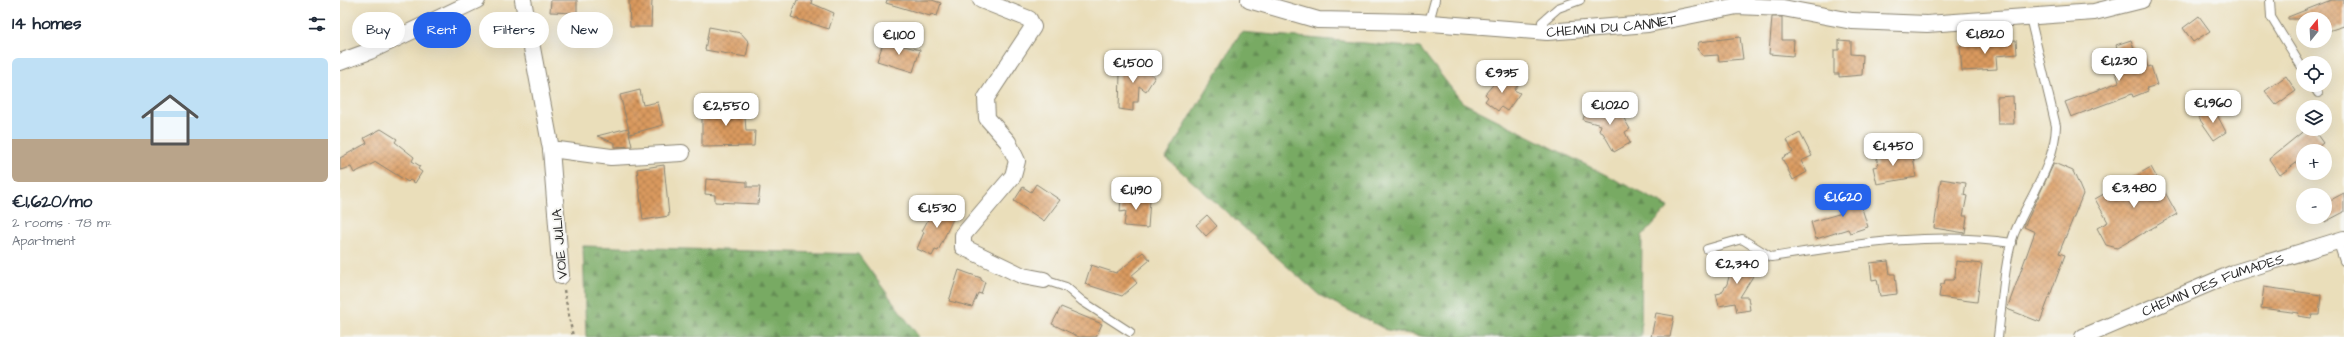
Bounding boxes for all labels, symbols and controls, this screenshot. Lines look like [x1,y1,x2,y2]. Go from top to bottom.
street label: CHEMIN DU CANNET [1546,9,1679,43]
text: 14 homes [12,12,82,36]
chip: Buy [352,12,405,48]
chip: Rent [413,12,471,48]
chip: Filters [479,12,549,48]
chip: New [557,12,613,48]
north arrow [2296,12,2332,48]
map controls [2296,12,2332,224]
icon: filters [306,13,328,35]
pin: €1,820 [1952,21,2018,55]
pin: €1,100 [866,22,932,56]
text: €1,820 [1966,25,2004,43]
text: €1,100 [883,26,915,44]
pin: €1,230 [2086,48,2152,82]
pin: €1,500 [1100,50,1166,84]
text: €1,230 [2101,52,2137,70]
text: €1,500 [1113,54,1153,72]
button: locate [2296,56,2332,92]
pin: €935 [1478,60,1526,94]
text: €935 [1485,64,1519,82]
icon: home [134,84,206,156]
pin: €1,960 [2180,90,2246,124]
pin: €1,020 [1577,92,1643,126]
pin: €2,550 [693,93,759,127]
text: €1,960 [2194,94,2232,112]
text: €1,020 [1591,96,1629,114]
text: €2,550 [703,97,749,115]
button: layers [2296,100,2332,136]
pin: €1,450 [1860,133,1926,167]
text: €1,450 [1873,137,1913,155]
button: + [2296,144,2332,180]
pin: €3,480 [2101,175,2167,209]
pin: €1,190 [1103,177,1169,211]
text: €3,480 [2112,179,2156,197]
text: €1,190 [1120,181,1152,199]
pin: €1,620 [1810,184,1876,218]
text: €1,620 [1824,188,1862,206]
button: − [2296,188,2332,224]
text: €1,620/mo [12,190,92,214]
pin: €1,530 [904,195,970,229]
text: €1,530 [918,199,956,217]
street label: VOIE JULIA [547,208,573,280]
text: 2 rooms · 78 m² [12,214,112,232]
text: Apartment [12,232,76,250]
street label: CHEMIN DES FUMADES [2139,249,2287,322]
pin: €2,340 [1704,251,1770,285]
text: €2,340 [1715,255,1759,273]

